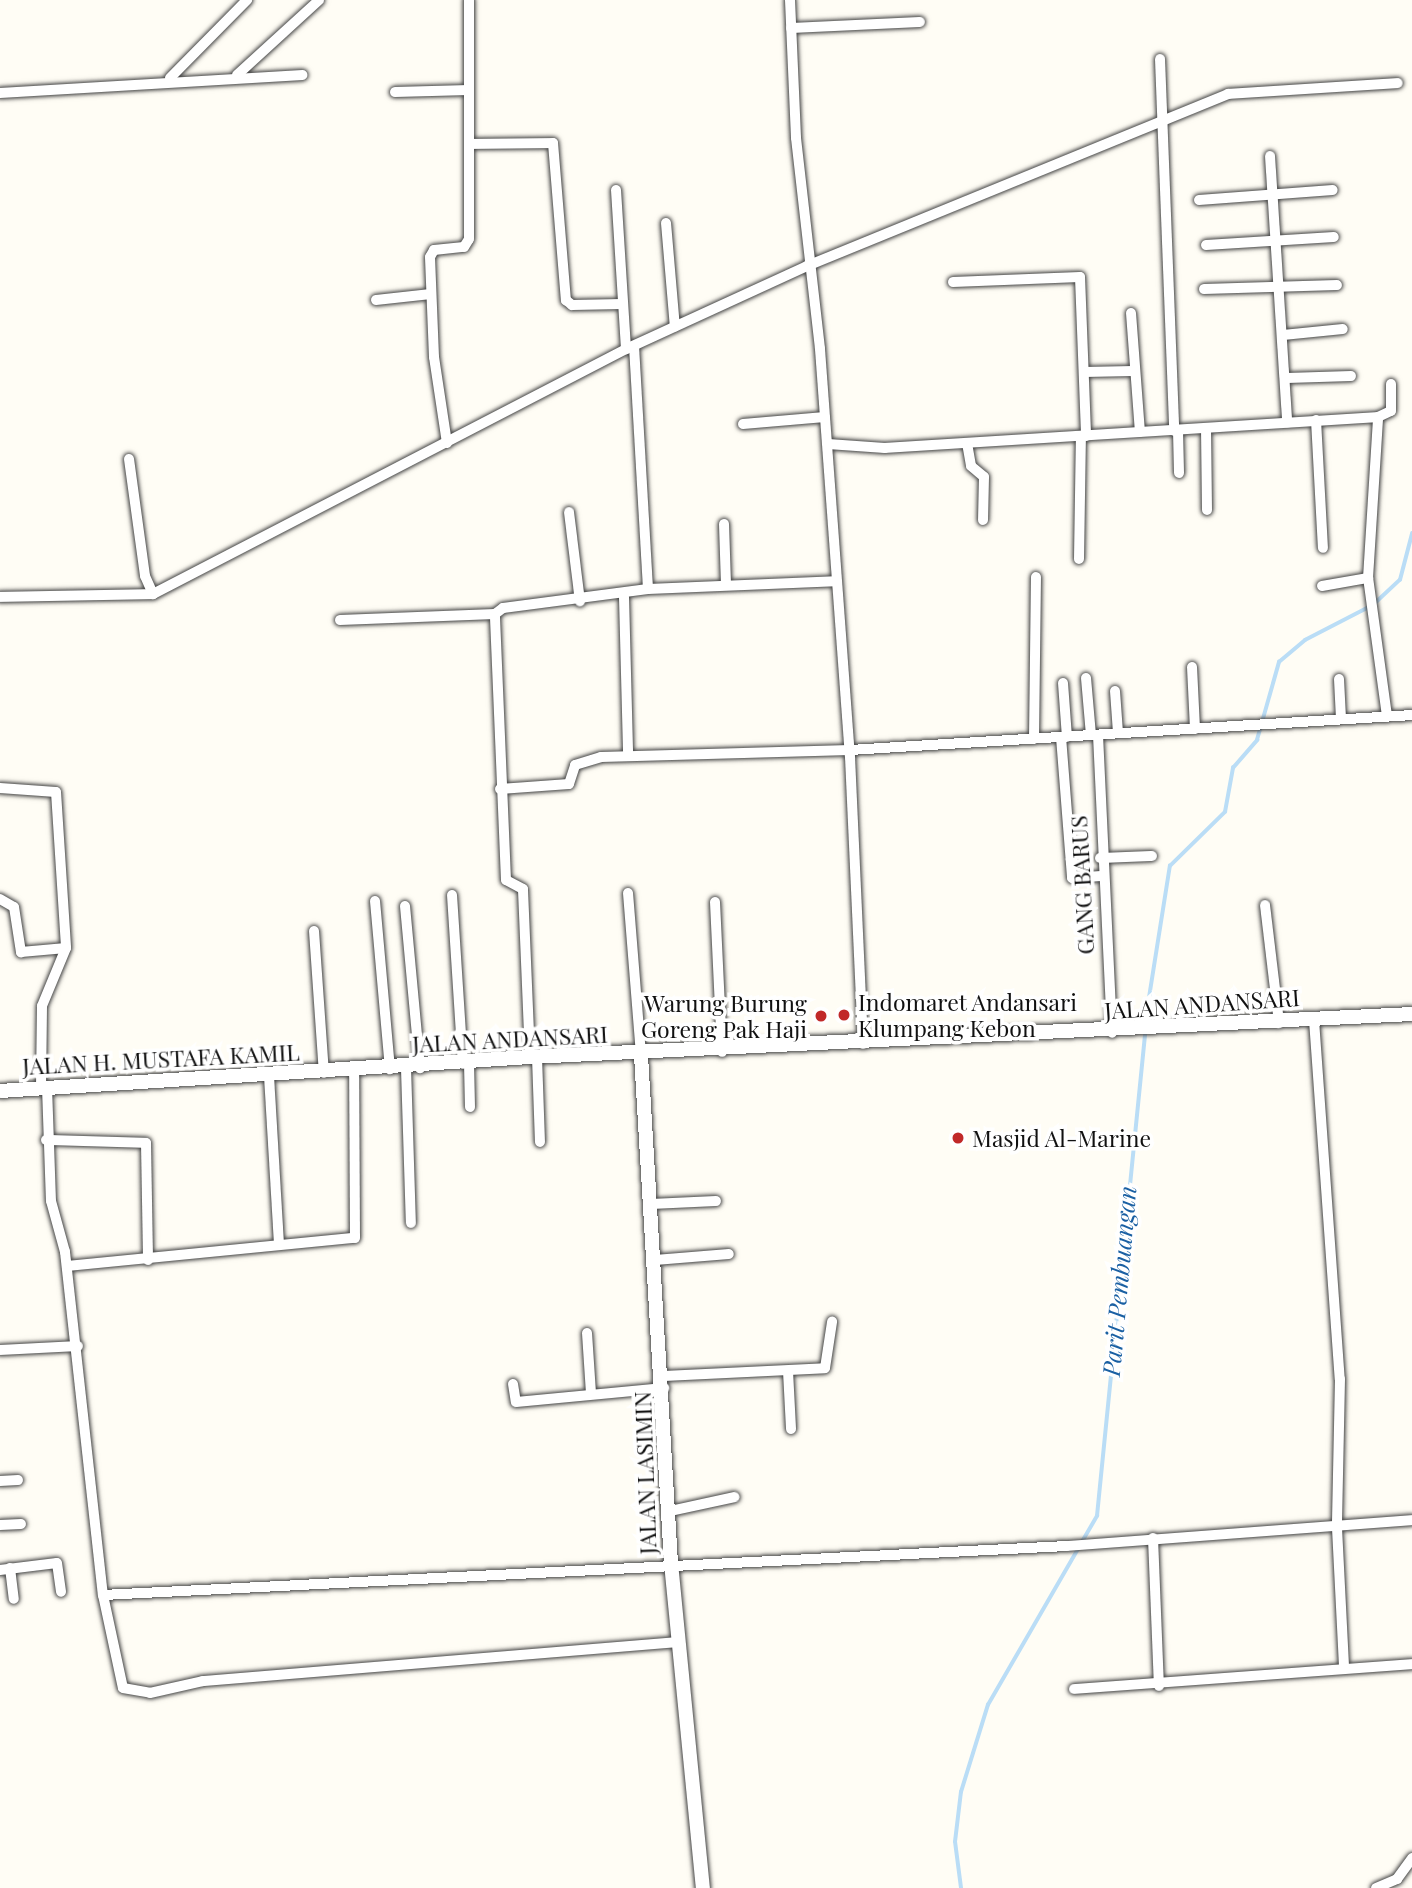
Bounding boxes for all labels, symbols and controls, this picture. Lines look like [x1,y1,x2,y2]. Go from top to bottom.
street label: GANG BARUS [1065,815,1099,955]
street label: JALAN ANDANSARI [1103,983,1301,1025]
place label: Indomaret Andansari Klumpang Kebon [858,988,1078,1042]
place label: Warung Burung Goreng Pak Haji [641,989,807,1043]
marker: Indomaret Andansari Klumpang Kebon [836,1007,852,1023]
marker: Warung Burung Goreng Pak Haji [813,1008,829,1024]
street label: JALAN ANDANSARI [411,1020,609,1058]
street label: JALAN H. MUSTAFA KAMIL [22,1038,300,1080]
place label: Masjid Al-Marine [972,1124,1152,1152]
marker: Masjid Al-Marine [950,1130,966,1146]
water label: Parit Pembuangan [1096,1185,1142,1377]
street label: JALAN LASIMIN [628,1391,662,1555]

